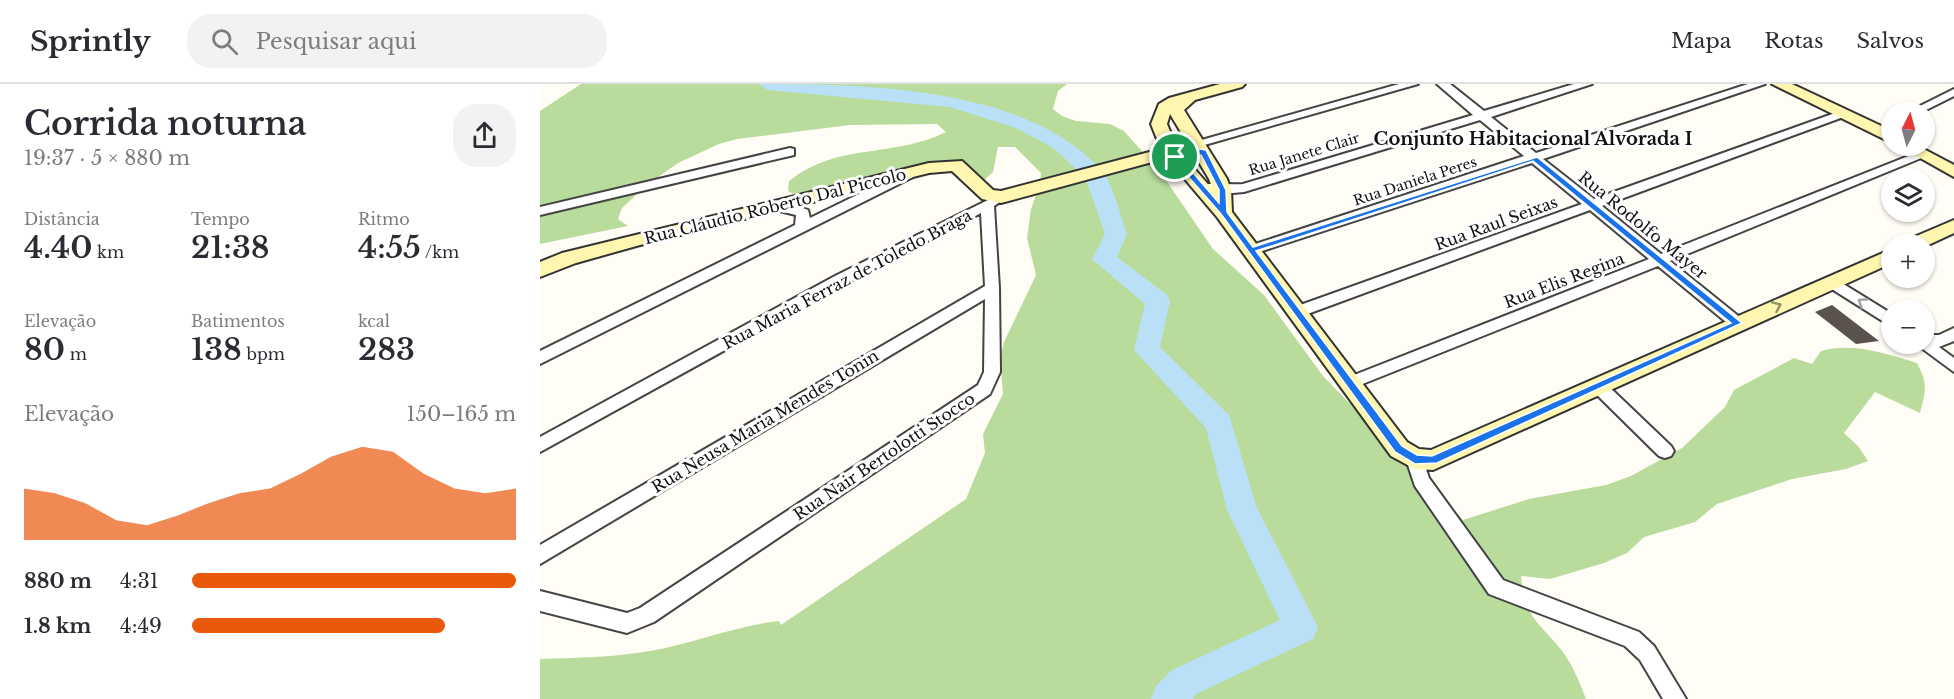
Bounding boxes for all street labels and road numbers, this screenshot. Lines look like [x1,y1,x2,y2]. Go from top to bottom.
street label: Rua Janete Clair [1246,129,1362,179]
street label: Rua Daniela Peres [1351,153,1479,209]
street label: Rua Cláudio Roberto Dal Piccolo [642,164,908,248]
street label: Rua Rodolfo Mayer [1574,167,1712,283]
street label: Rua Raul Seixas [1432,191,1560,255]
street label: Rua Maria Ferraz de Toledo Braga [719,205,975,353]
street label: Rua Elis Regina [1501,248,1627,312]
street label: Rua Neusa Maria Mendes Tonin [648,345,882,497]
street label: Rua Nair Bertolotti Stocco [790,388,978,524]

